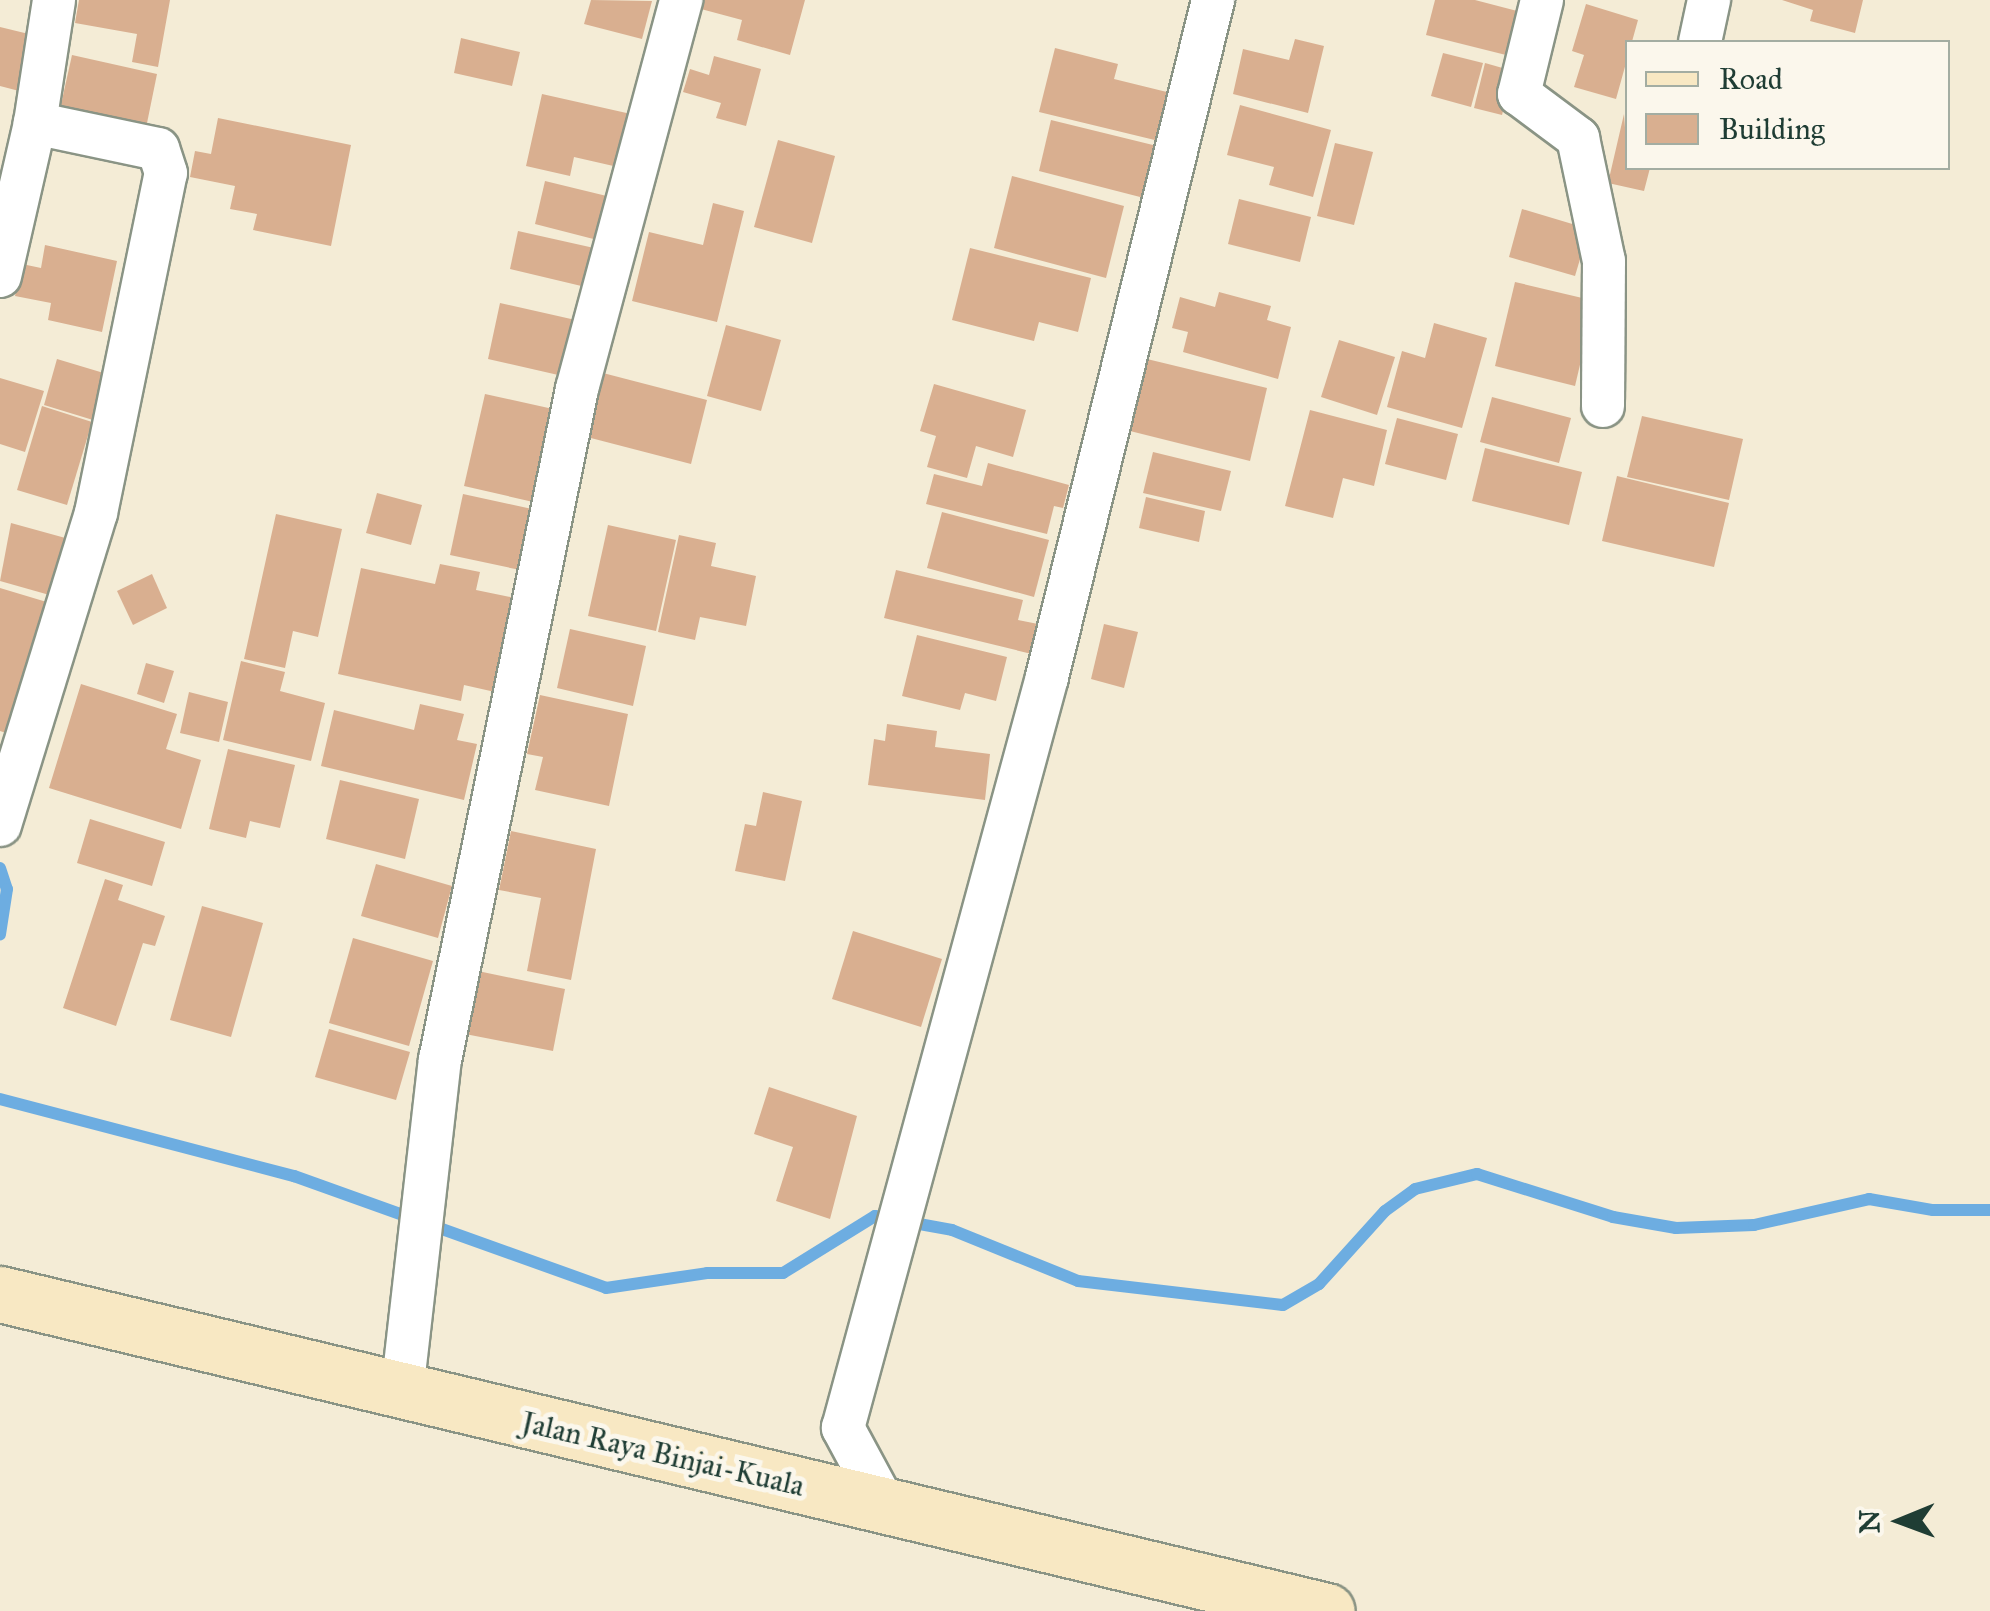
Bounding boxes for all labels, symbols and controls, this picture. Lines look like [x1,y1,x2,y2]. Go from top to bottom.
legend [1625,40,1950,170]
text: Road [1719,61,1783,97]
text: Building [1719,111,1825,147]
street label: Jalan Raya Binjai-Kuala [518,1404,808,1504]
north arrow [1850,1471,1950,1571]
text: N [1852,1509,1887,1534]

